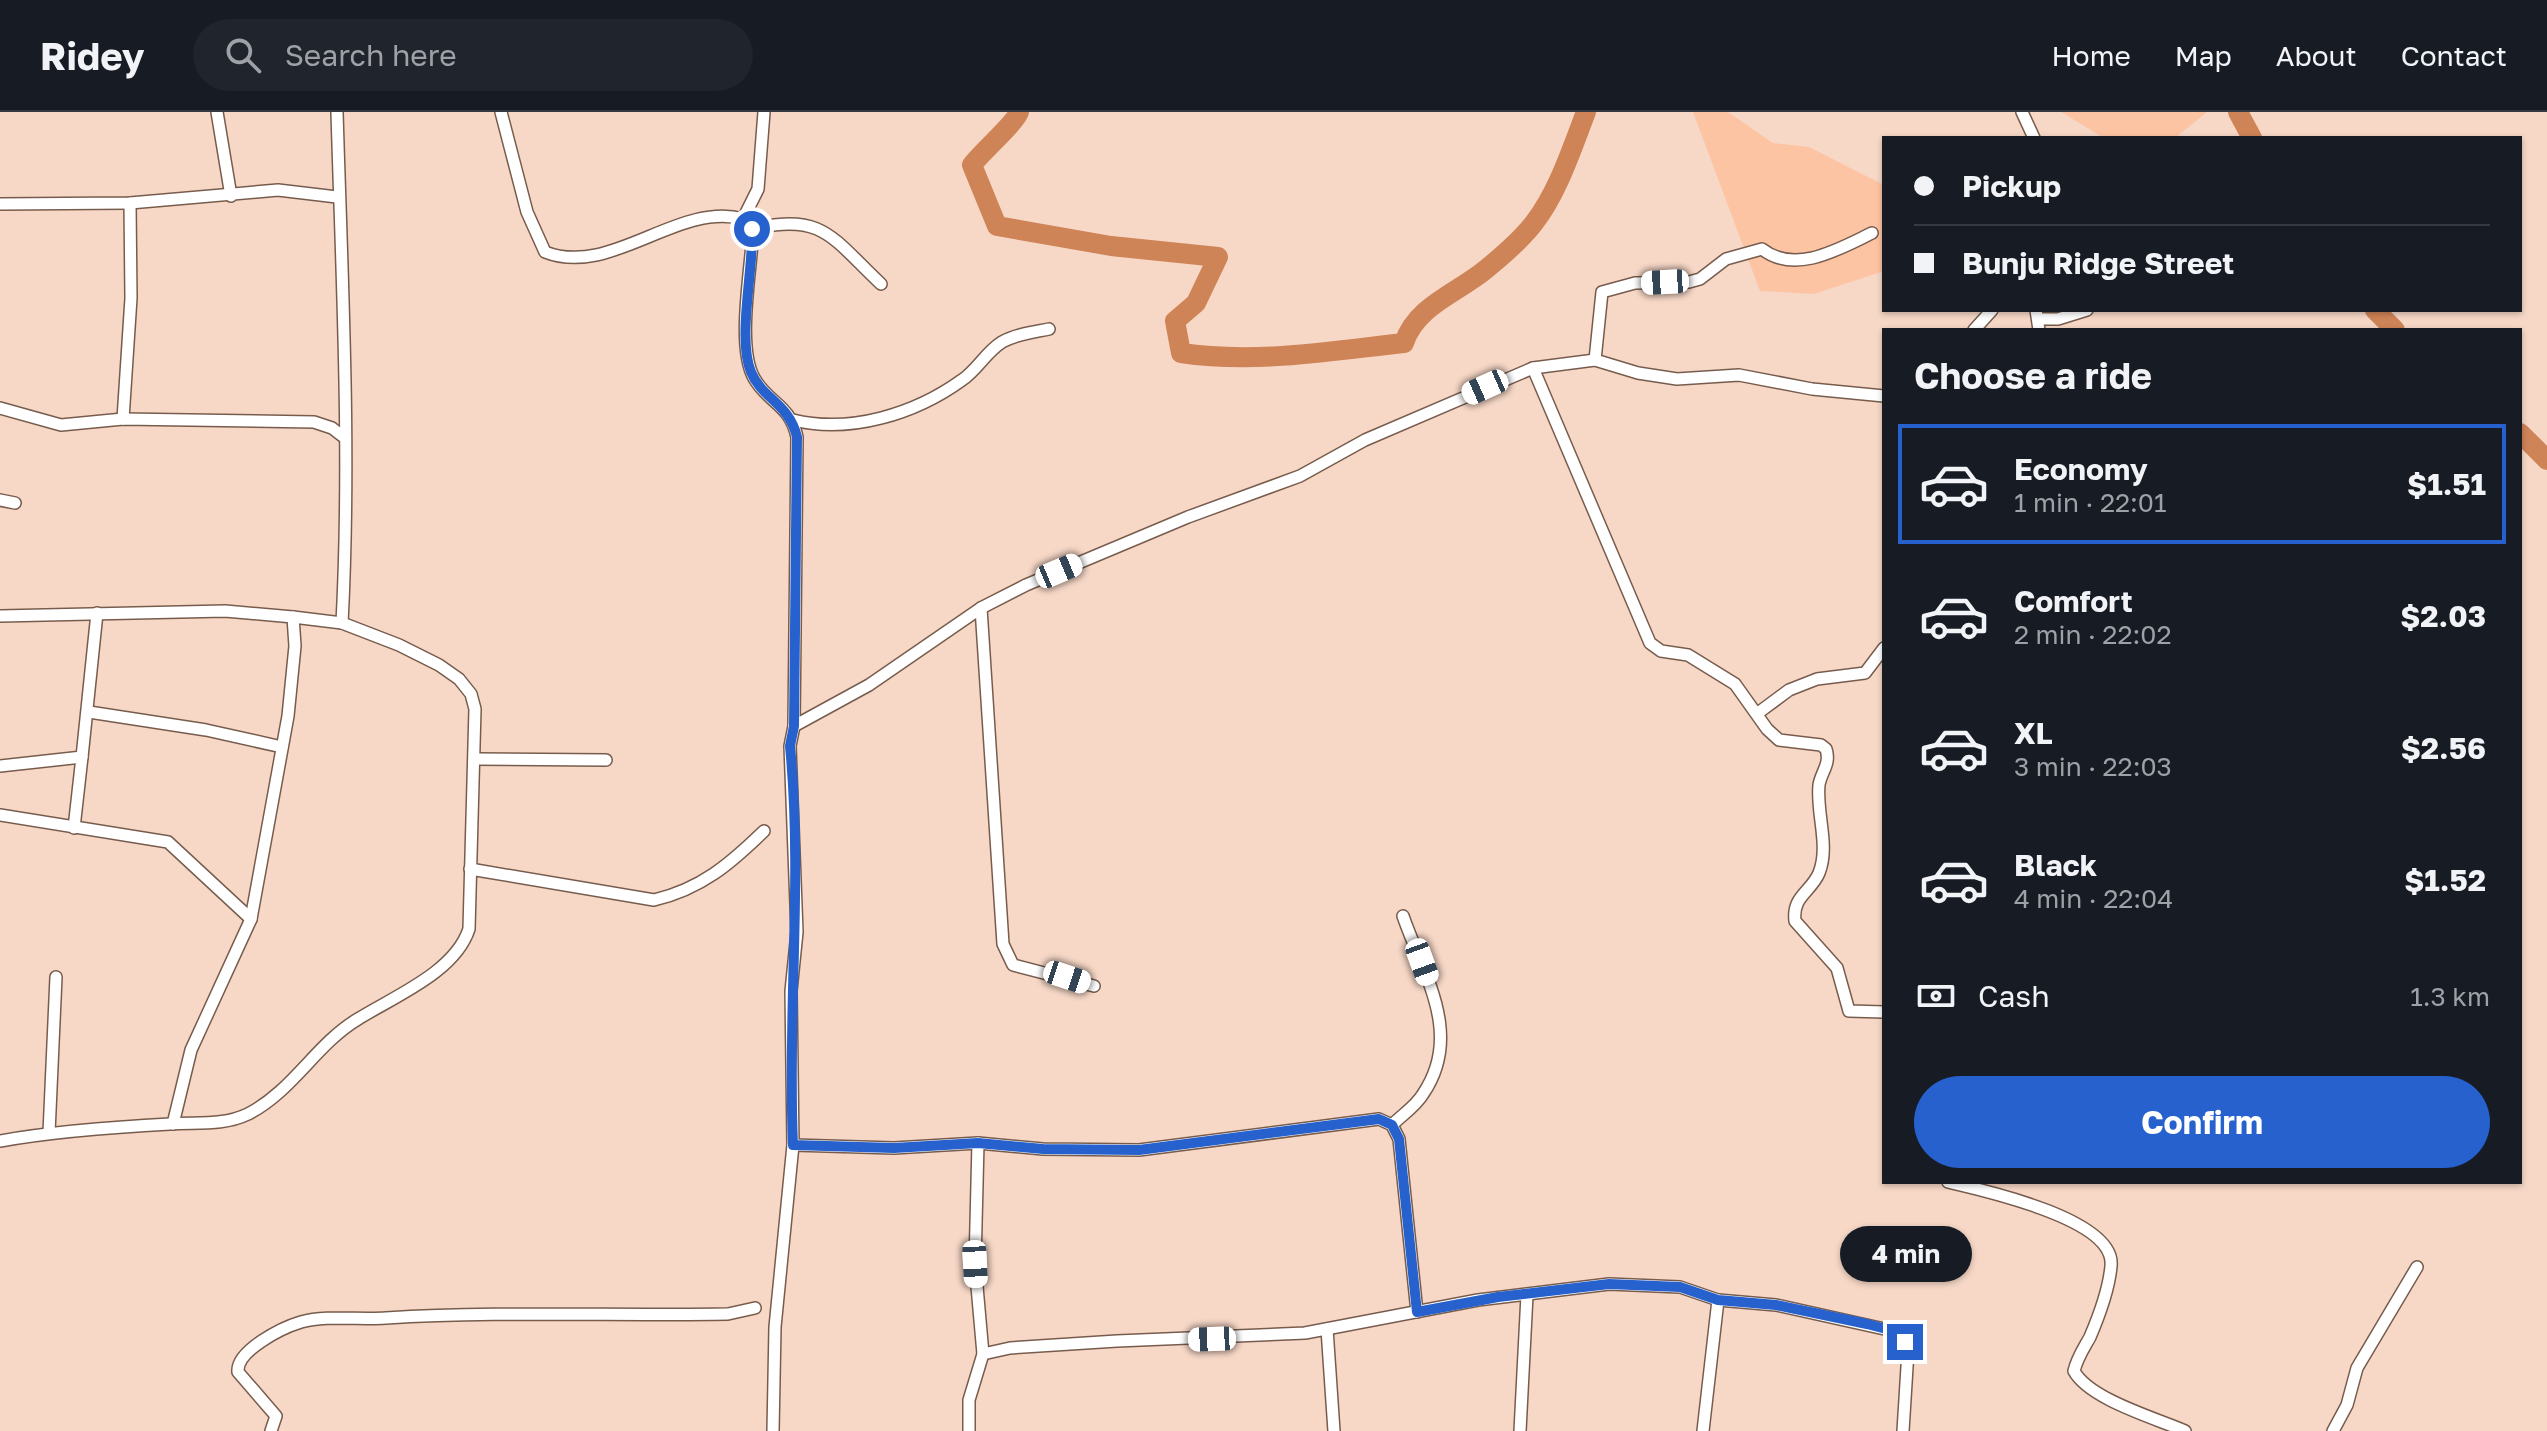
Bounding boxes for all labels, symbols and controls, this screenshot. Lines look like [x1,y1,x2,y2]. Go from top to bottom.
search box [193,19,753,91]
text: Ridey [40,33,145,78]
icon: search [221,33,265,77]
text: Search here [285,37,457,73]
text: Home [2052,39,2131,72]
text: Map [2175,39,2232,72]
text: About [2276,39,2357,72]
text: Contact [2401,39,2507,72]
text: Pickup [1962,168,2061,204]
route start [734,211,770,247]
text: Bunju Ridge Street [1962,245,2234,281]
car [1640,269,1690,295]
text: Choose a ride [1914,354,2152,397]
car [1458,366,1512,408]
icon: car [1918,448,1990,520]
text: Economy [2014,451,2148,487]
text: $1.51 [2407,466,2486,502]
text: 1 min · 22:01 [2014,487,2167,518]
car [1032,551,1086,591]
icon: car [1918,580,1990,652]
text: Comfort [2014,583,2133,619]
text: $2.03 [2400,598,2486,634]
text: 2 min · 22:02 [2014,619,2172,650]
icon: car [1918,712,1990,784]
text: XL [2014,715,2053,751]
text: $2.56 [2401,730,2486,766]
text: 3 min · 22:03 [2014,751,2172,782]
icon: car [1918,844,1990,916]
text: Black [2014,847,2097,883]
text: $1.52 [2404,862,2486,898]
text: 4 min · 22:04 [2014,883,2173,914]
car [1403,935,1441,989]
car [1040,958,1094,996]
icon: cash [1914,974,1958,1018]
text: Cash [1978,978,2050,1014]
text: 1.3 km [2410,981,2490,1012]
button: Confirm [1914,1076,2490,1168]
callout: 4 min [1839,1226,1971,1282]
text: 4 min [1872,1238,1940,1269]
car [962,1239,988,1289]
route end [1887,1324,1923,1360]
car [1188,1326,1236,1352]

